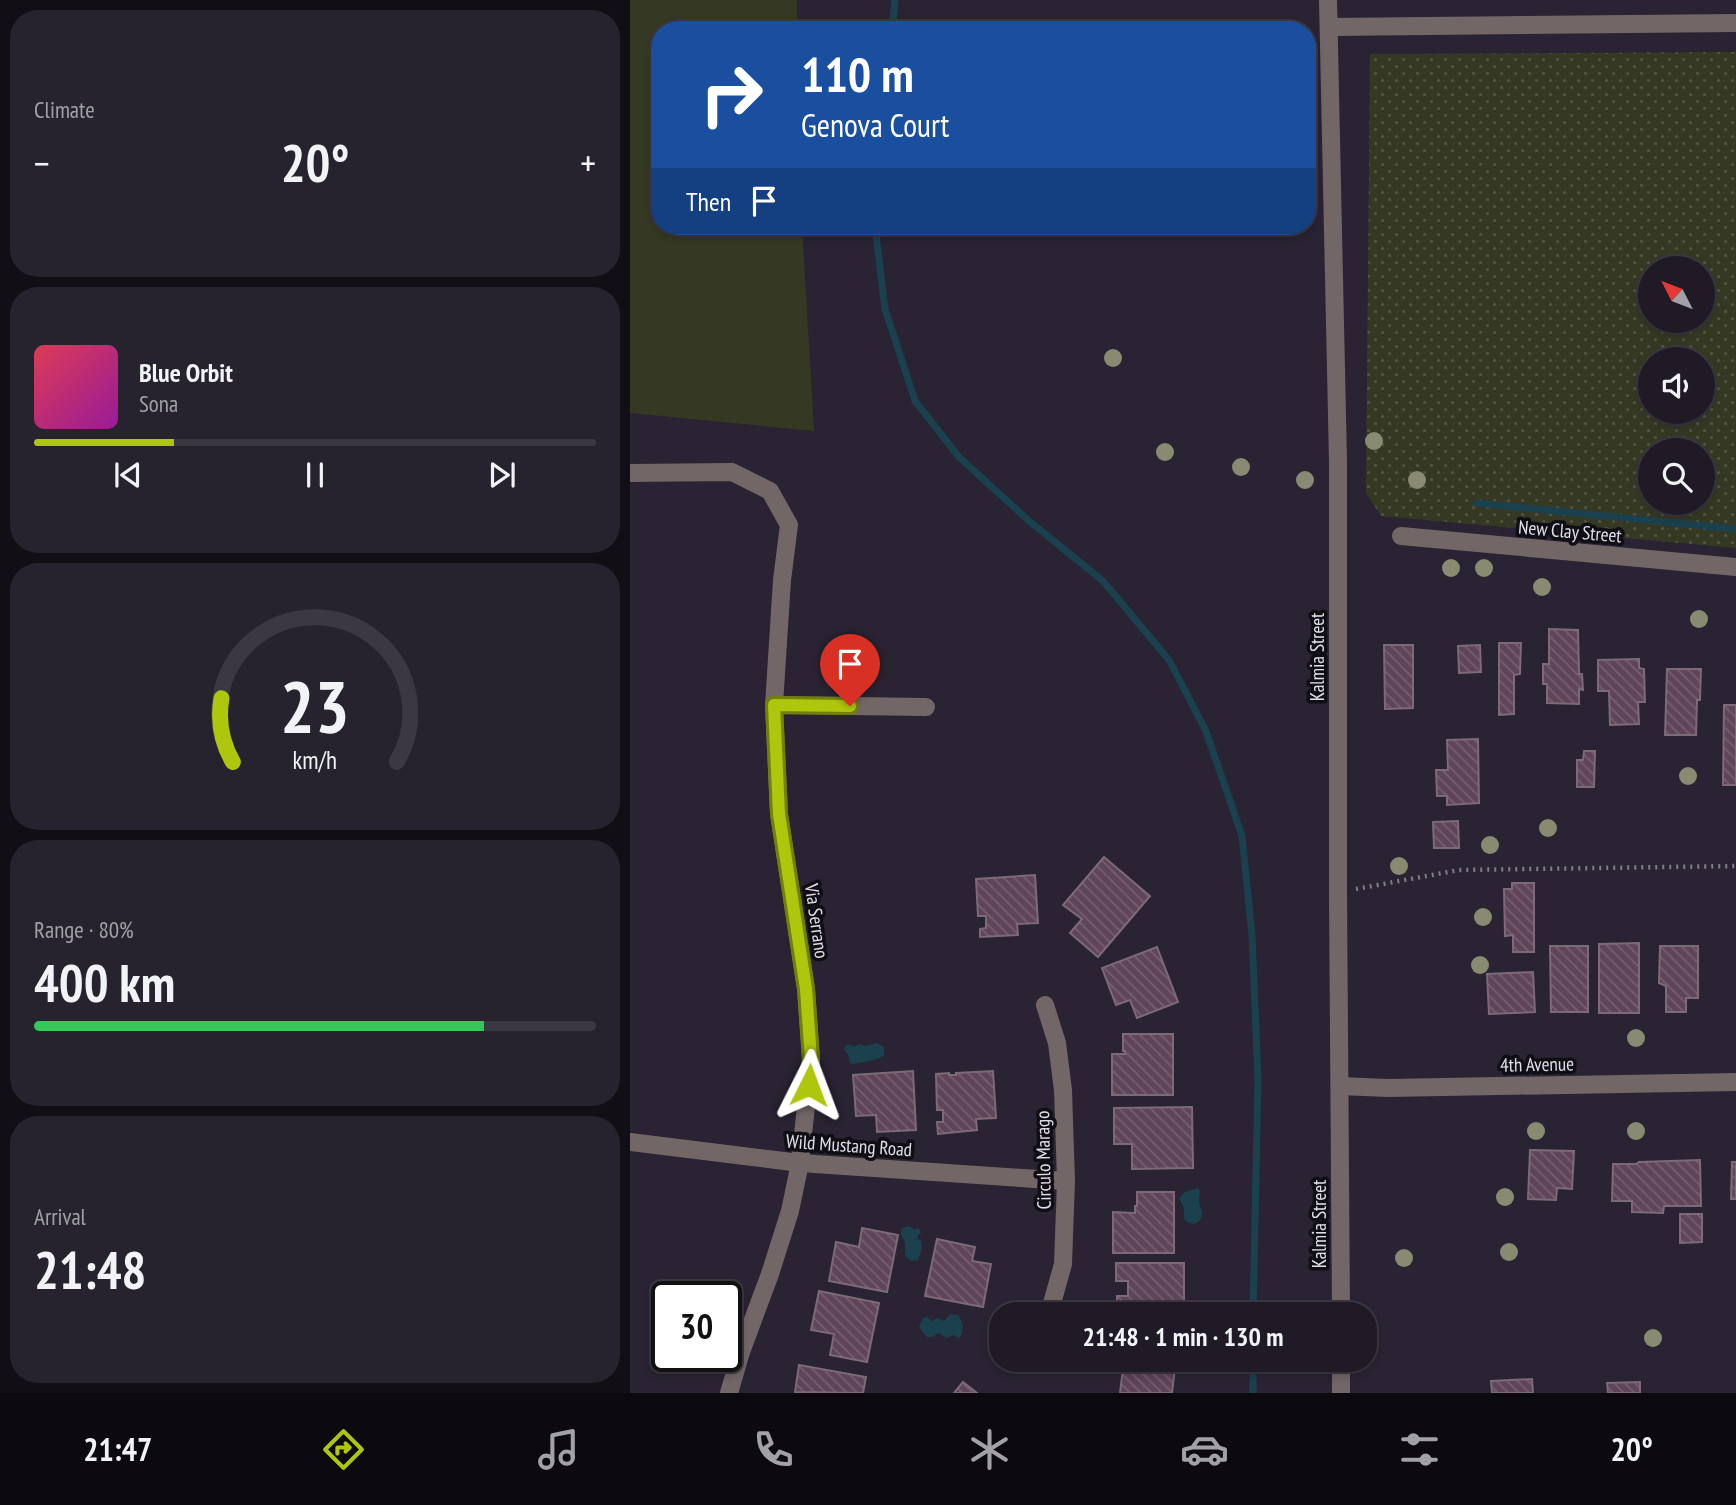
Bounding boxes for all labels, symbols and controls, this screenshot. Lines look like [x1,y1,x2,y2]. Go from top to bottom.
text: 110 m [801,42,914,106]
icon: right [686,49,777,140]
text: Climate [34,95,95,124]
text: Genova Court [801,104,949,146]
text: 20° [281,129,349,196]
text: − [34,138,50,187]
text: + [580,138,596,187]
icon: arrive [745,182,783,220]
text: Then [686,185,731,218]
north arrow [1638,256,1715,332]
map controls [1638,256,1715,515]
button: sound [1638,347,1715,424]
text: Blue Orbit [139,356,233,389]
text: Sona [139,389,178,418]
button: search [1638,438,1715,515]
icon: previous [109,456,147,494]
icon: pause [296,456,334,494]
icon: next [483,456,521,494]
street label: New Clay Street [1517,515,1623,548]
street label: Kalmia Street [1305,612,1329,701]
pin [820,634,880,706]
icon: arrive [831,645,869,683]
text: 23 [280,659,350,753]
text: km/h [293,744,337,776]
street label: Via Serrano [800,881,834,960]
text: Range · 80% [34,915,134,944]
text: 400 km [34,949,175,1016]
position arrow [772,1048,846,1122]
street label: 4th Avenue [1500,1051,1574,1077]
street label: Circulo Marago [1030,1110,1056,1210]
street label: Wild Mustang Road [785,1129,913,1161]
street label: Kalmia Street [1307,1179,1331,1268]
text: Arrival [34,1202,86,1231]
text: 21:48 [34,1236,146,1303]
speed limit sign: 30 [651,1281,742,1372]
text: 21:48 · 1 min · 130 m [1083,1320,1283,1353]
icon: directions [319,1425,368,1474]
icon: music [534,1425,583,1474]
icon: phone [749,1425,798,1474]
icon: climate [965,1425,1014,1474]
icon: car [1180,1425,1229,1474]
icon: filters [1395,1425,1444,1474]
text: 21:47 [83,1428,152,1470]
text: 20° [1611,1428,1653,1470]

